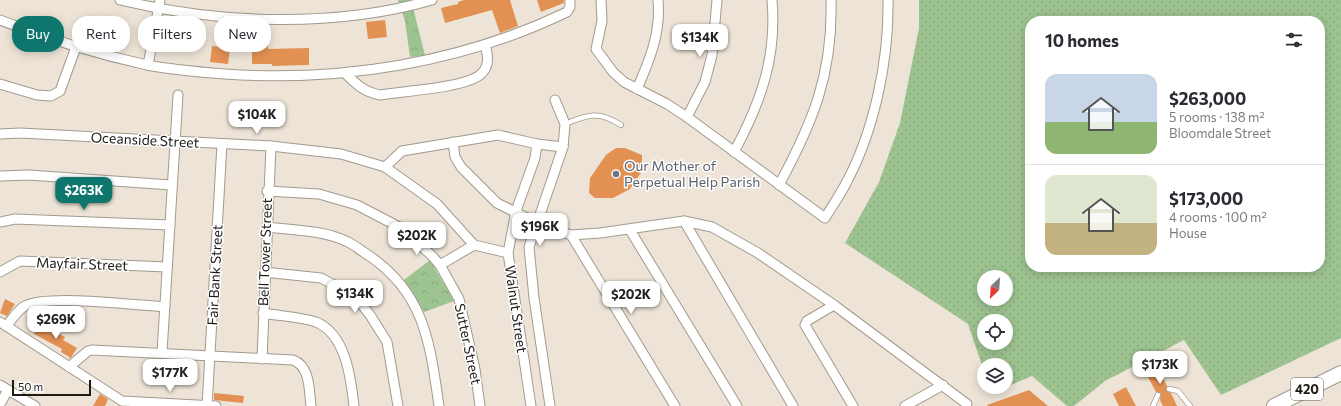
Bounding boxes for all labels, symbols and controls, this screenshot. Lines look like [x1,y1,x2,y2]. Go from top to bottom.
chip: Buy [12,16,64,52]
chip: Rent [72,16,130,52]
chip: Filters [138,16,206,52]
chip: New [214,16,271,52]
pin: $134K [672,24,728,58]
text: $134K [681,29,719,45]
icon: filters [1283,29,1305,51]
text: 10 homes [1045,30,1119,51]
text: $263,000 [1169,88,1246,109]
icon: home [1077,90,1125,138]
pin: $104K [229,101,285,135]
text: $104K [237,106,277,122]
text: 5 rooms · 138 m² [1169,109,1265,125]
text: Bloomdale Street [1169,125,1271,141]
street label: Oceanside Street [90,128,200,151]
place label: Our Mother of Perpetual Help Parish [624,157,760,190]
marker: Our Mother of Perpetual Help Parish [611,169,621,179]
pin: $263K [56,177,112,211]
text: $263K [64,182,104,198]
text: $173,000 [1169,188,1243,209]
icon: home [1077,191,1125,239]
street label: Bell Tower Street [254,197,275,306]
text: 4 rooms · 100 m² [1169,209,1267,225]
pin: $196K [512,213,568,247]
text: $196K [521,218,559,234]
pin: $202K [389,222,445,256]
street label: Fair Bank Street [203,224,226,326]
text: House [1169,225,1207,241]
text: $202K [397,227,437,243]
street label: Mayfair Street [36,253,128,274]
street label: Walnut Street [502,264,531,354]
north arrow [977,270,1013,306]
map controls [977,270,1013,394]
pin: $134K [327,280,383,314]
pin: $202K [603,281,659,315]
text: $134K [336,285,374,301]
text: $202K [611,286,651,302]
street label: Sutter Street [452,302,485,386]
pin: $269K [28,306,84,340]
text: $269K [36,311,76,327]
button: locate [977,314,1013,350]
pin: $173K [1132,351,1188,385]
text: $173K [1141,356,1179,372]
button: layers [977,358,1013,394]
pin: $177K [142,359,198,393]
text: $177K [152,364,188,380]
scale bar [12,378,91,397]
road number: 420 [1291,378,1323,400]
text: 50 m [18,380,43,393]

